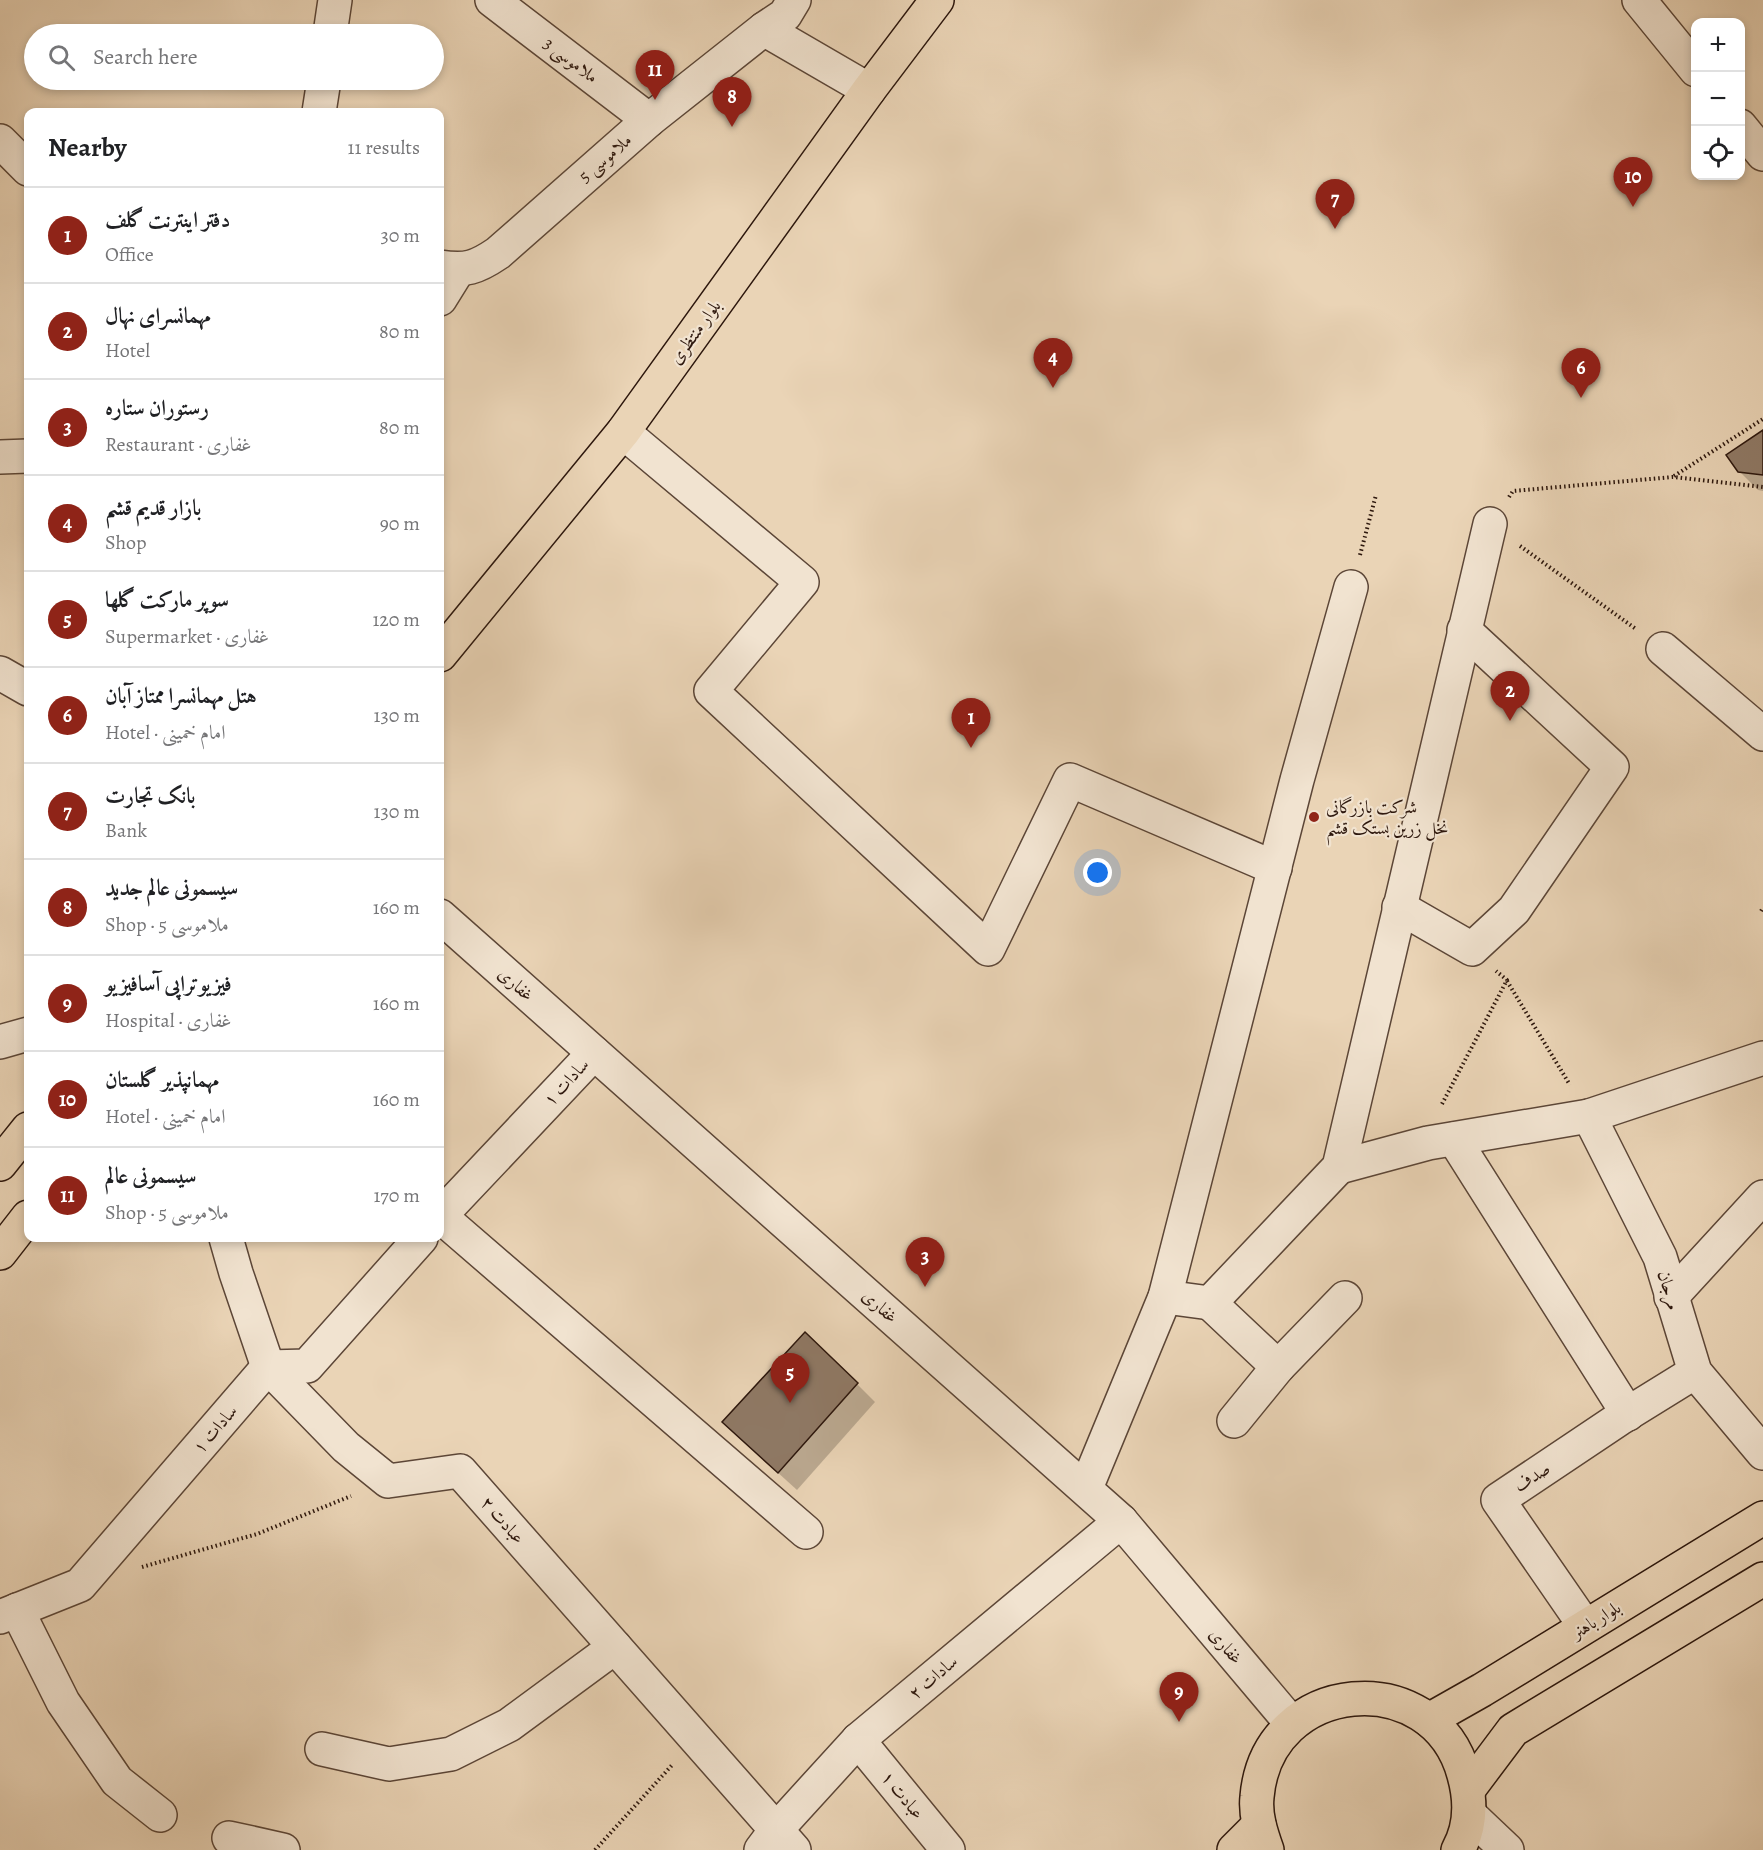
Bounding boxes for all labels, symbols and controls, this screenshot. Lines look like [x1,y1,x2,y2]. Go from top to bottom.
map controls [1691,18,1745,180]
button: + [1691,18,1745,72]
search box [24,24,444,90]
street label: ملاموسی 3 [538,31,603,89]
icon: search [45,41,78,74]
text: Search here [93,42,198,72]
pin: 11 [636,51,674,100]
button: − [1691,72,1745,126]
pin: 8 [712,78,752,127]
button: locate [1691,126,1745,180]
street label: ملاموسی 5 [573,128,637,189]
text: Nearby [48,130,127,165]
text: 11 results [348,134,420,161]
pin: 10 [1614,158,1652,207]
pin: 7 [1316,180,1354,229]
text: دفتر اینترنت گلف [105,205,230,235]
text: 1 [64,222,71,249]
text: 30 m [380,222,420,249]
text: Office [105,241,154,268]
street label: بلوار منتظری [664,295,726,369]
text: مهمانسرای نهال [105,301,211,331]
text: 2 [63,318,72,345]
text: 80 m [379,318,420,345]
text: Hotel [105,337,150,364]
pin: 4 [1034,338,1072,388]
pin: 6 [1562,348,1600,398]
text: رستوران ستاره [105,393,209,423]
text: 3 [63,414,72,441]
text: 80 m [379,414,420,441]
text: Restaurant · غفاری [105,431,252,458]
text: بازار قدیم قشم [105,493,201,523]
text: 4 [63,510,72,537]
text: 90 m [380,510,420,537]
text: Shop [105,529,147,556]
text: سوپر مارکت گلها [105,585,229,615]
text: 5 [63,606,72,633]
text: 120 m [372,606,420,633]
text: Supermarket · غفاری [105,623,269,650]
pin: 2 [1490,672,1530,721]
text: هتل مهمانسرا ممتاز آبان [105,681,257,711]
pin: 1 [952,698,990,748]
text: 6 [63,702,72,729]
text: 130 m [374,702,420,729]
text: Hotel · امام خمینی [105,719,226,746]
text: بانک تجارت [105,781,195,811]
place label: شرکت بازرگانی نخل زرین بستک قشم [1326,795,1448,846]
text: 7 [63,798,72,825]
text: 130 m [374,798,420,825]
marker: شرکت بازرگانی نخل زرین بستک قشم [1307,810,1321,824]
text: Bank [105,817,147,844]
your location [1083,858,1112,887]
text: سیسمونی عالم جدید [105,873,238,903]
text: 8 [63,894,72,921]
text: 160 m [373,894,420,921]
text: Shop · ملاموسی 5 [105,911,229,938]
street label: غفاری [493,962,539,1006]
text: فیزیوتراپی آسافیزیو [105,969,232,999]
text: 9 [63,990,72,1017]
text: 160 m [373,990,420,1017]
text: Hospital · غفاری [105,1007,232,1034]
street label: سادات ۱ [538,1053,594,1111]
text: مهمانپذیر گلستان [105,1065,219,1095]
text: 10 [59,1086,76,1113]
text: 160 m [373,1086,420,1113]
text: Hotel · امام خمینی [105,1103,226,1130]
text: سیسمونی عالم [105,1161,196,1191]
text: 11 [60,1182,75,1209]
text: 170 m [374,1182,420,1209]
text: Shop · ملاموسی 5 [105,1199,229,1226]
pin: 3 [906,1238,944,1287]
street label: مرجان [1651,1267,1686,1313]
street label: غفاری [857,1284,903,1328]
pin: 5 [770,1354,810,1403]
street label: سادات ۱ [187,1400,243,1458]
street label: صدف [1509,1456,1555,1498]
street label: عبادت ۲ [476,1491,530,1549]
street label: بلوار باهنر [1565,1596,1625,1646]
street label: غفاری [1204,1623,1248,1669]
street label: سادات ۲ [903,1649,963,1705]
pin: 9 [1160,1672,1198,1722]
street label: عبادت ۱ [876,1766,930,1824]

